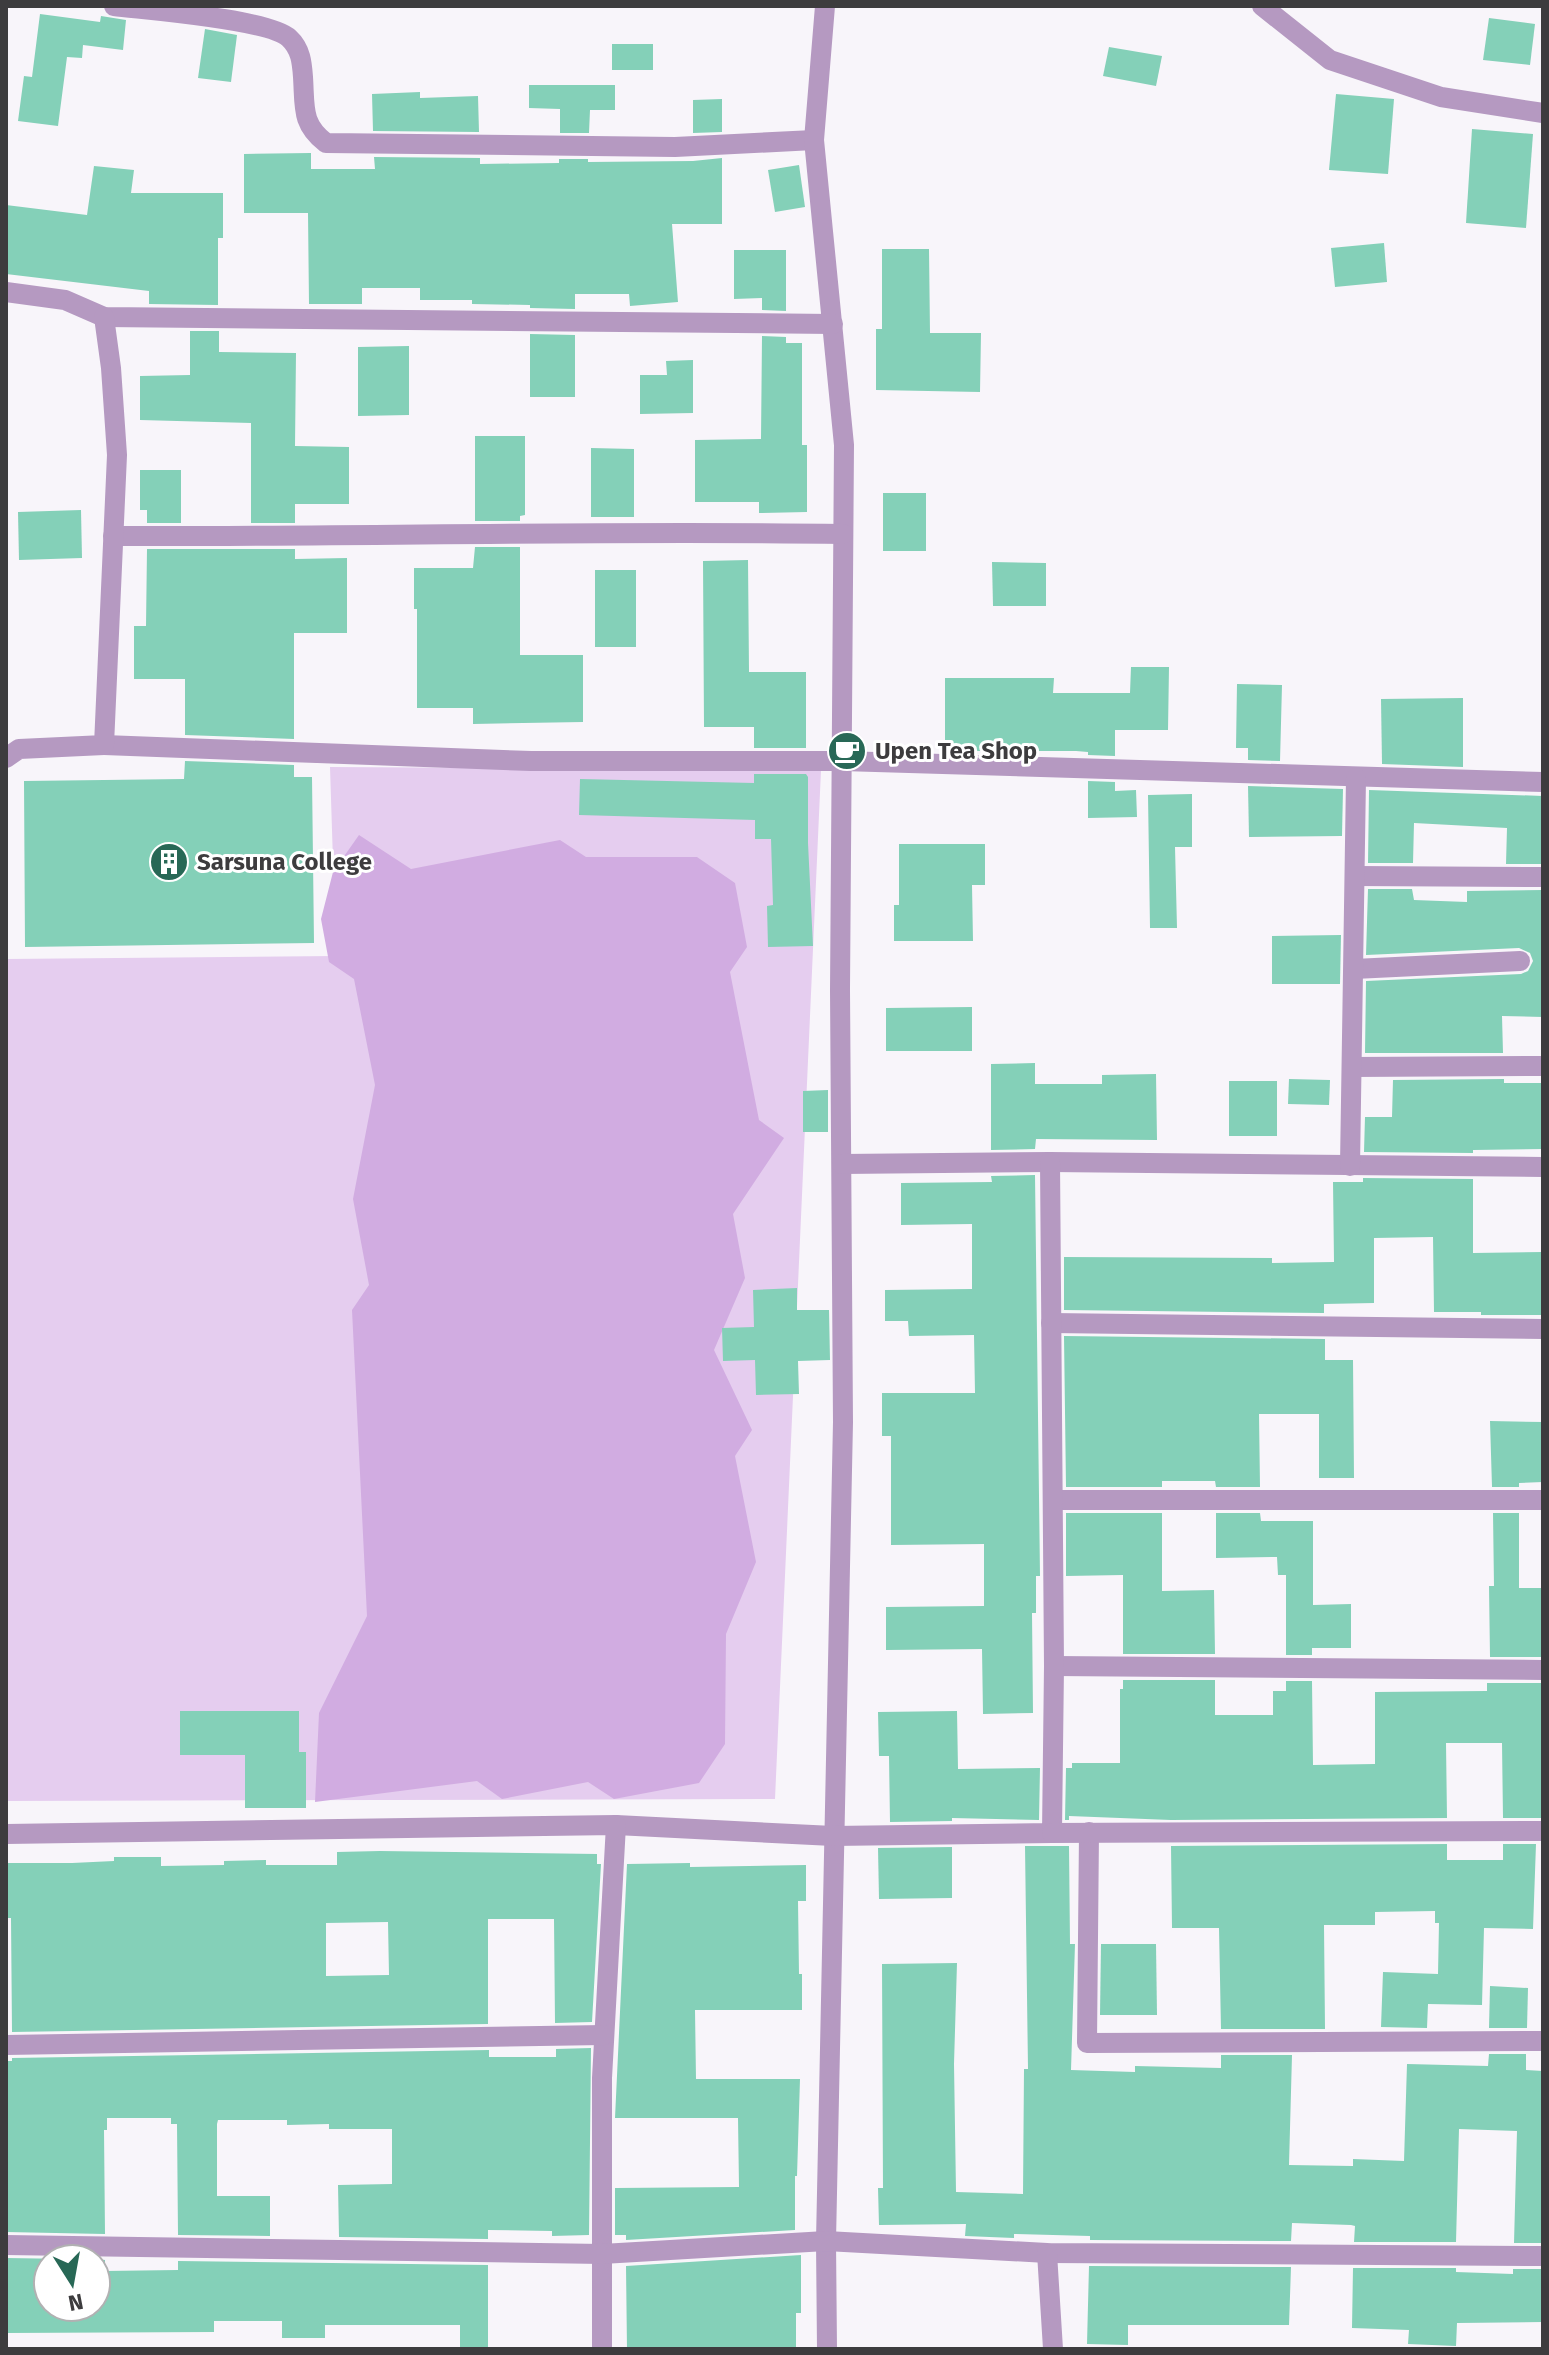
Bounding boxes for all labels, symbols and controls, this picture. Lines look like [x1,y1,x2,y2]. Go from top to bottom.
cafe icon: Upen Tea Shop [826,730,868,772]
place label: Upen Tea Shop [875,737,1037,765]
building icon: Sarsuna College [148,841,190,883]
place label: Sarsuna College [197,848,372,876]
north arrow [32,2243,112,2323]
text: N [66,2287,85,2317]

